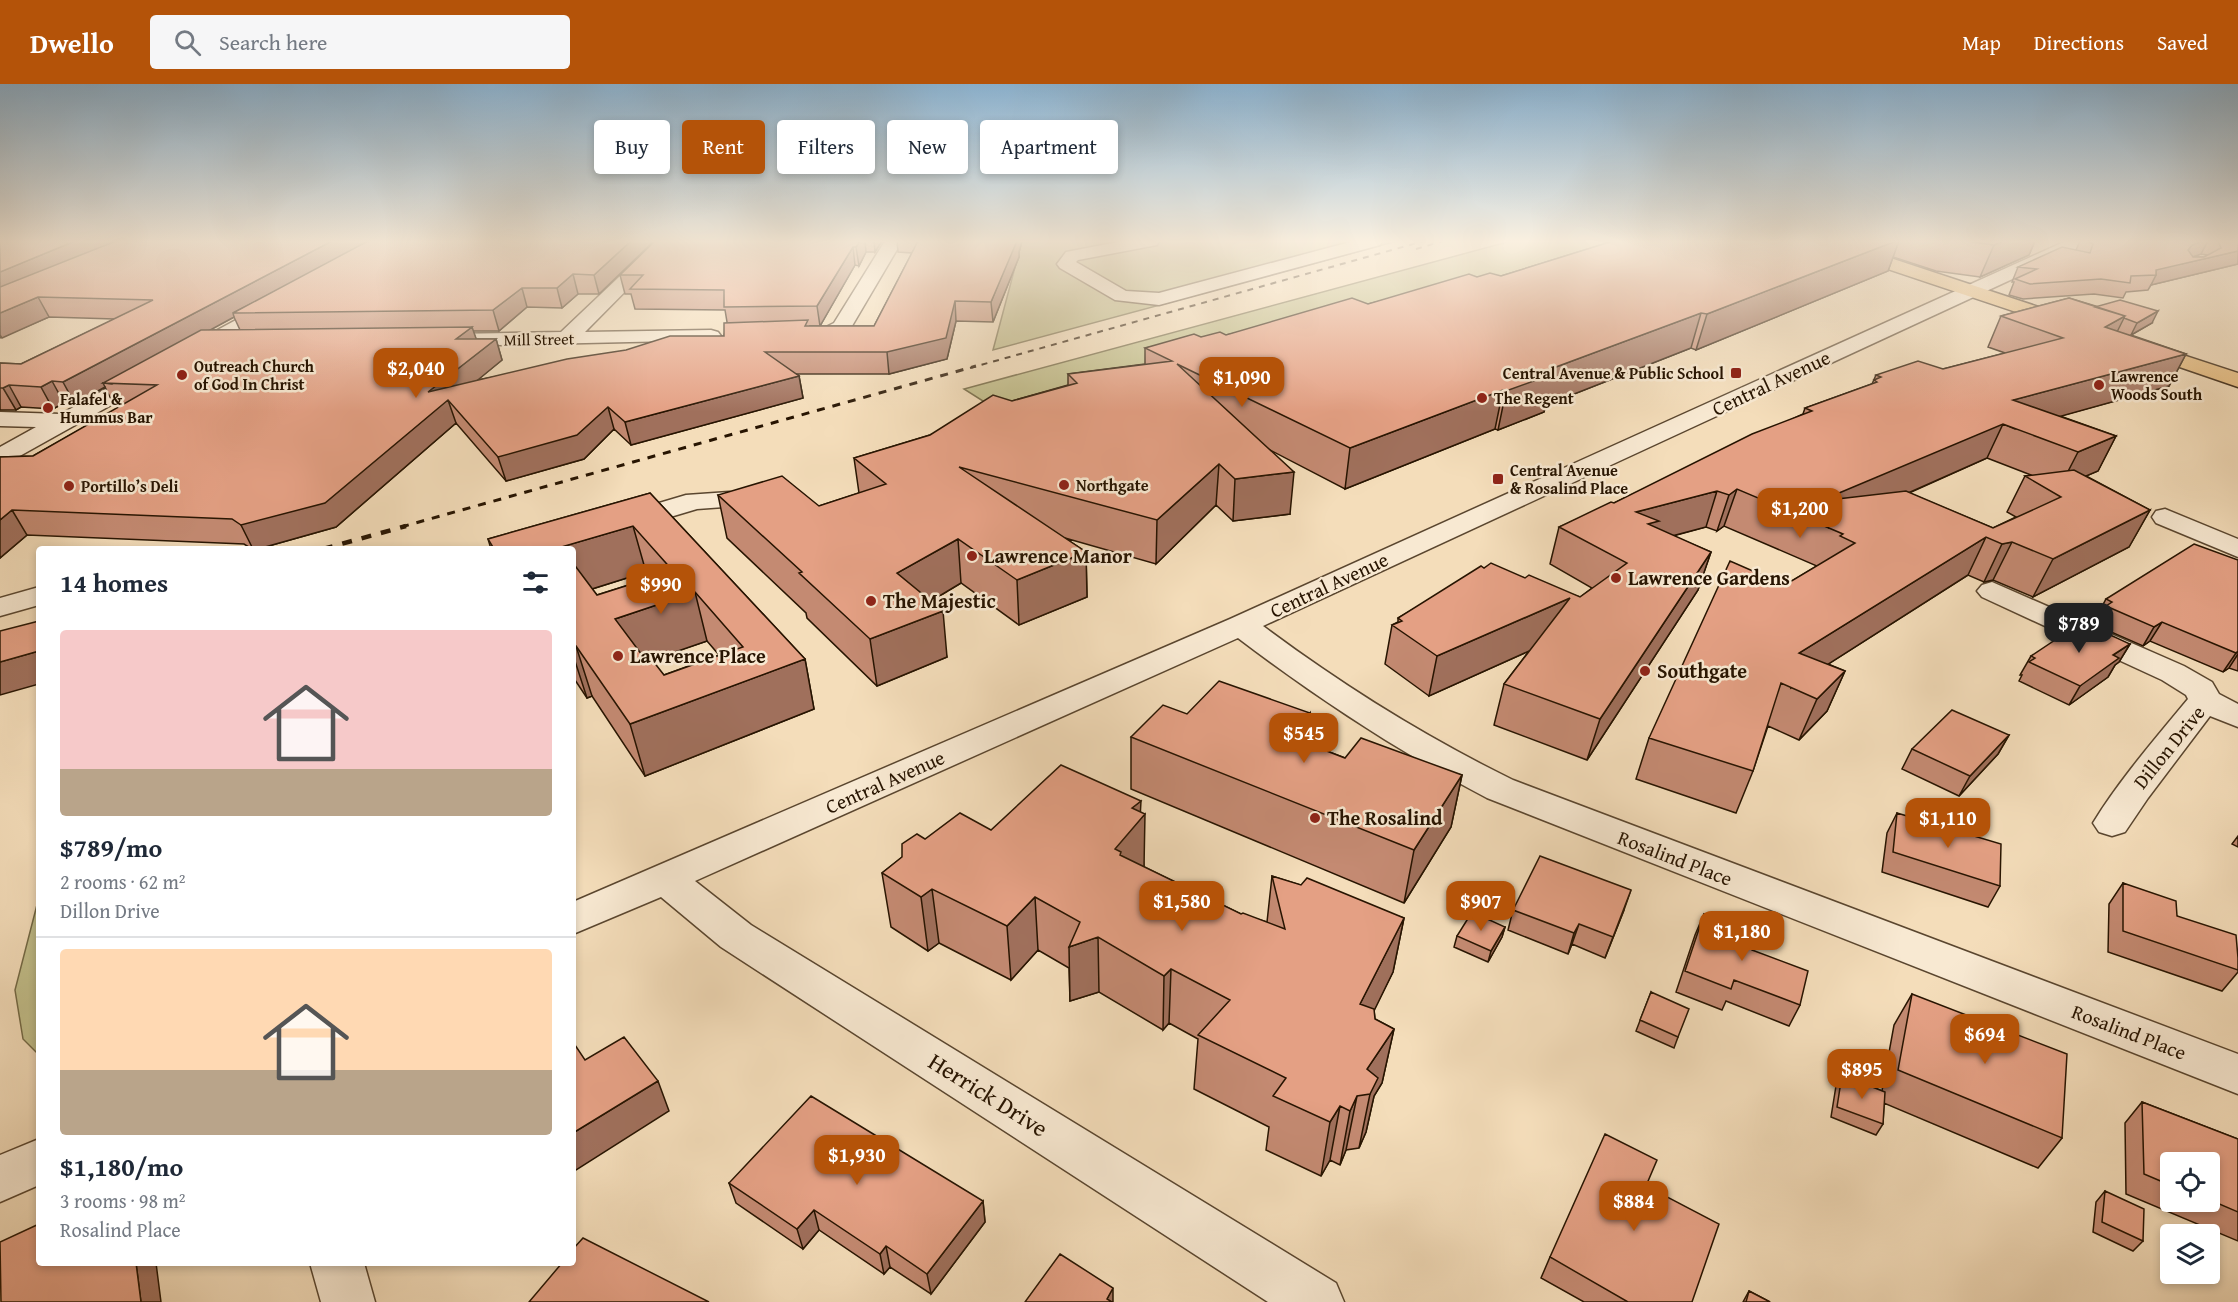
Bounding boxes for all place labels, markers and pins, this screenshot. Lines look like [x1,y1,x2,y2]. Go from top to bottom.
pin: $2,040 [367,348,465,399]
place label: Outreach Church of God In Christ [194,354,315,396]
pin: $1,090 [1193,357,1291,408]
place label: Central Avenue & Public School [1503,361,1724,385]
place label: Lawrence Woods South [2111,364,2203,406]
marker: Central Avenue & Public School [1729,366,1743,380]
marker: Outreach Church of God In Christ [175,368,189,382]
marker: Lawrence Woods South [2092,378,2106,392]
place label: The Regent [1494,386,1574,410]
place label: Falafel & Hummus Bar [60,387,153,429]
marker: The Regent [1475,391,1489,405]
marker: Falafel & Hummus Bar [41,401,55,415]
place label: Central Avenue & Rosalind Place [1510,458,1628,500]
marker: Central Avenue & Rosalind Place [1491,472,1505,486]
place label: Northgate [1076,473,1149,497]
place label: Portillo’s Deli [81,474,179,498]
marker: Northgate [1057,478,1071,492]
marker: Portillo’s Deli [62,479,76,493]
pin: $1,200 [1751,488,1849,539]
place label: Lawrence Manor [984,541,1132,570]
marker: Lawrence Manor [965,549,979,563]
place label: Lawrence Gardens [1628,563,1790,592]
pin: $990 [625,564,697,615]
marker: Lawrence Gardens [1609,571,1623,585]
place label: The Majestic [883,586,996,615]
marker: The Majestic [864,594,878,608]
pin: $789 [2043,603,2115,654]
place label: Lawrence Place [630,641,766,670]
marker: Lawrence Place [611,649,625,663]
place label: Southgate [1657,656,1747,685]
marker: Southgate [1638,664,1652,678]
pin: $545 [1268,713,1340,764]
pin: $1,110 [1899,798,1997,849]
place label: The Rosalind [1327,803,1443,832]
marker: The Rosalind [1308,811,1322,825]
pin: $1,580 [1133,881,1231,932]
pin: $907 [1445,881,1517,932]
pin: $1,180 [1693,911,1791,962]
pin: $694 [1949,1014,2021,1065]
pin: $895 [1826,1049,1898,1100]
pin: $1,930 [808,1135,906,1186]
pin: $884 [1598,1181,1670,1232]

